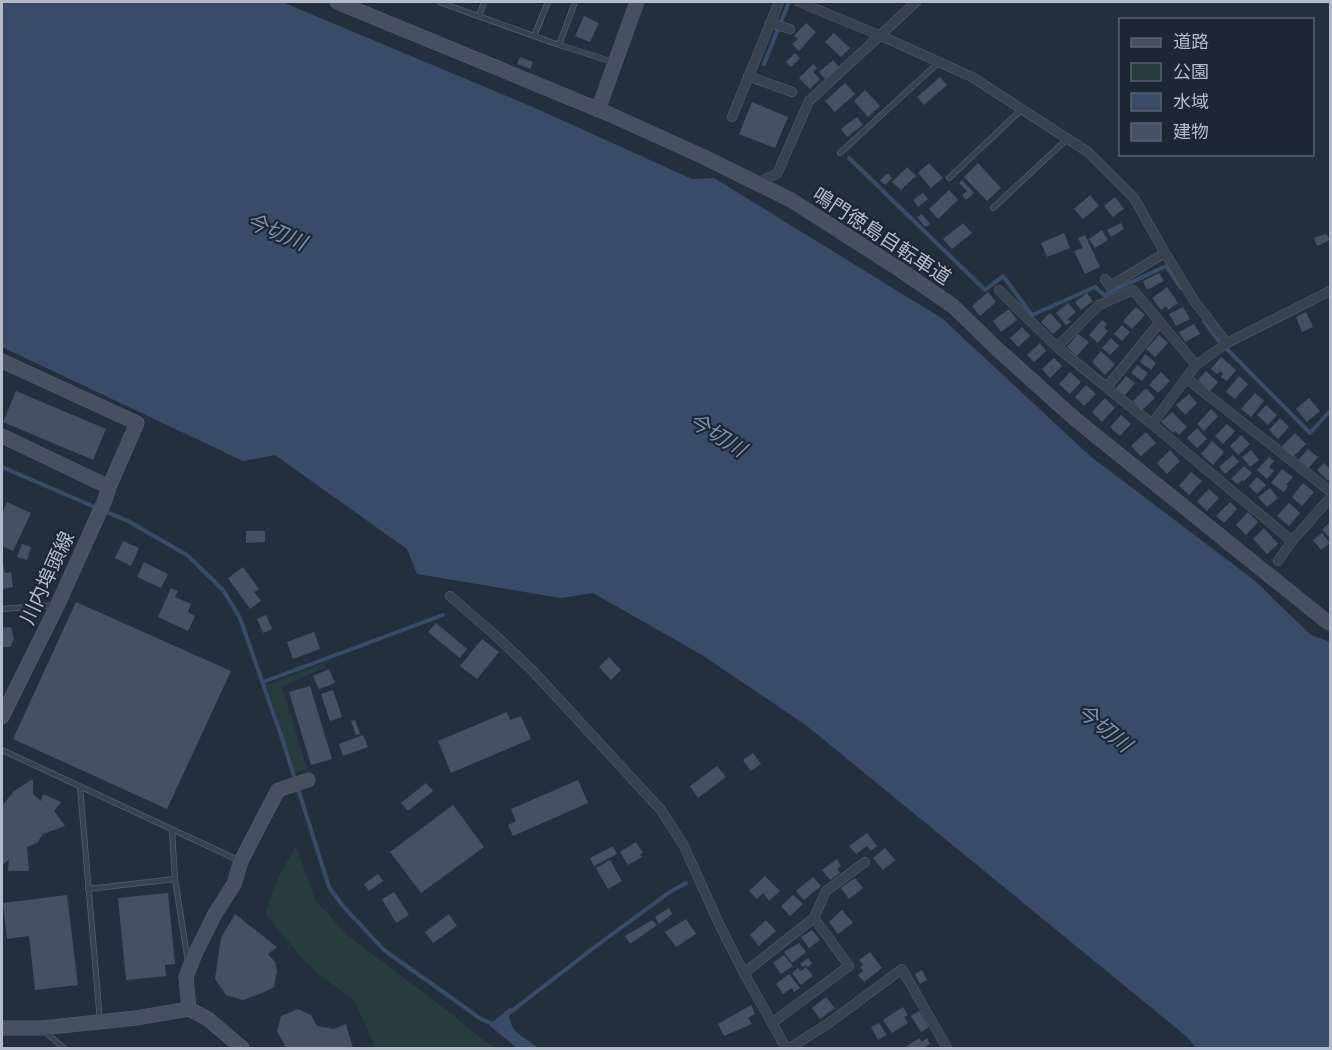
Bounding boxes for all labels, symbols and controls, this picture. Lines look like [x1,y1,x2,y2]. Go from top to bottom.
legend [1119,18,1314,156]
text: 道路 [1173,31,1209,53]
text: 公園 [1173,61,1209,83]
text: 水域 [1173,91,1209,113]
text: 建物 [1173,121,1209,143]
street label: 鳴門徳島自転車道 [808,182,956,290]
water label: 今切川 [242,208,312,256]
water label: 今切川 [684,407,752,463]
street label: 川内埠頭線 [15,528,79,628]
water label: 今切川 [1072,698,1138,758]

